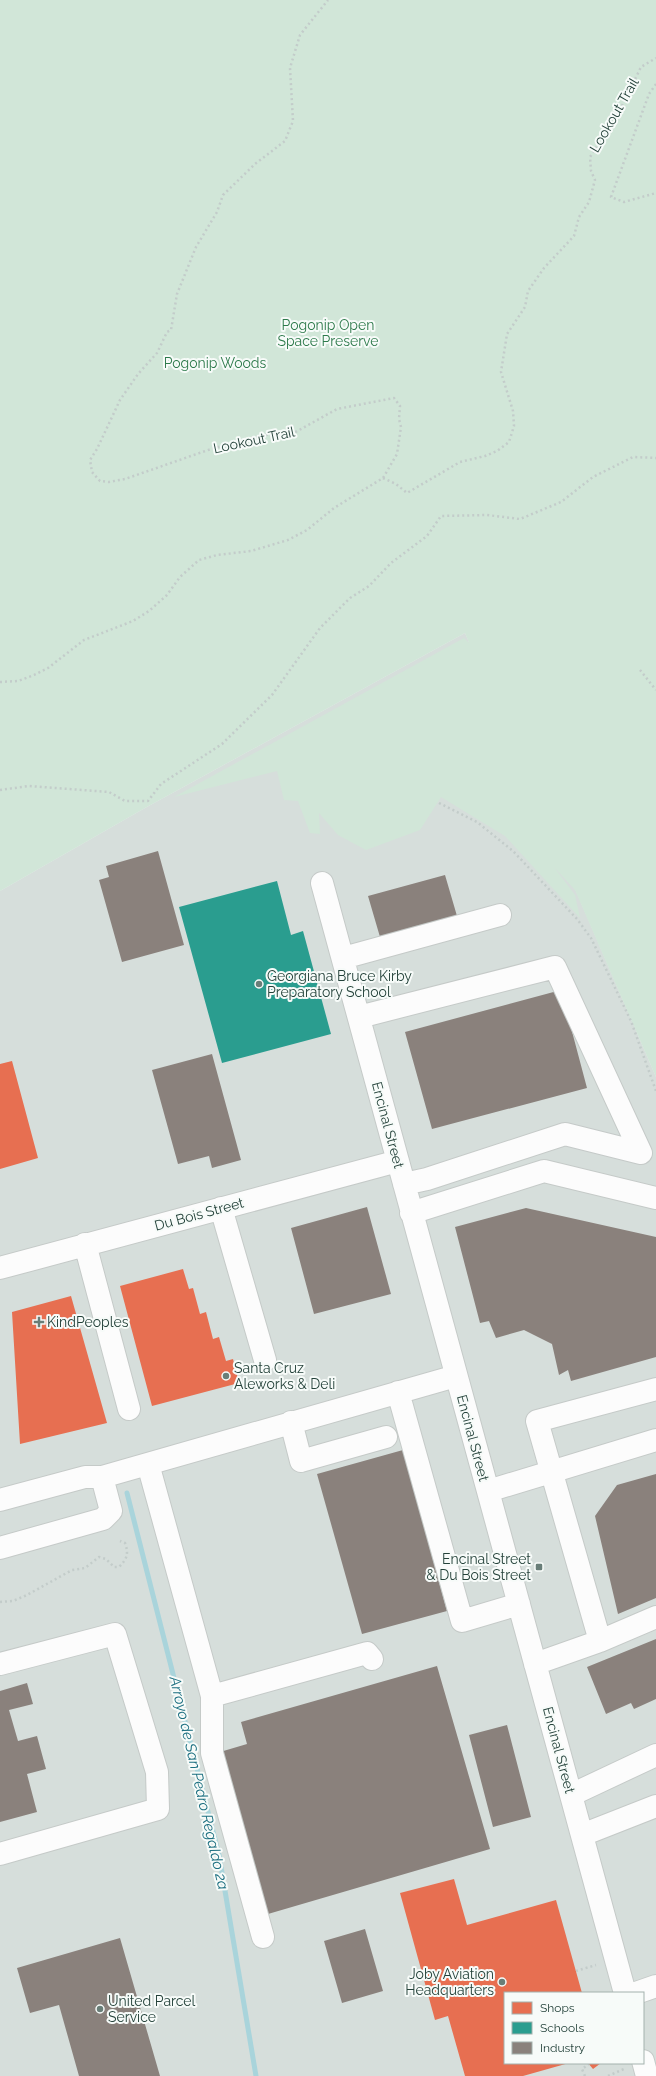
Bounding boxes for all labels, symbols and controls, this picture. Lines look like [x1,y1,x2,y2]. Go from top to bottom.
street label: Lookout Trail [586,75,642,155]
park label: Pogonip Open Space Preserve [277,317,379,349]
park label: Pogonip Woods [164,355,267,371]
street label: Lookout Trail [212,424,296,456]
place label: Georgiana Bruce Kirby Preparatory School [267,968,412,1000]
marker: Georgiana Bruce Kirby Preparatory School [254,979,264,989]
street label: Encinal Street [369,1080,407,1170]
street label: Du Bois Street [153,1194,246,1234]
place label: KindPeoples [47,1314,129,1330]
marker: KindPeoples [34,1317,44,1327]
place label: Santa Cruz Aleworks & Deli [234,1360,335,1392]
marker: Santa Cruz Aleworks & Deli [221,1371,231,1381]
street label: Encinal Street [454,1393,492,1483]
place label: Encinal Street & Du Bois Street [426,1551,531,1583]
marker: Encinal Street & Du Bois Street [534,1562,544,1572]
water label: Arroyo de San Pedro Regaldo 2a [165,1674,232,1891]
street label: Encinal Street [540,1705,578,1795]
place label: Joby Aviation Headquarters [405,1966,494,1998]
marker: Joby Aviation Headquarters [497,1977,507,1987]
legend [504,1992,644,2064]
place label: United Parcel Service [108,1993,196,2025]
text: Shops [540,2001,575,2015]
marker: United Parcel Service [95,2004,105,2014]
text: Schools [540,2021,584,2035]
text: Industry [540,2041,586,2055]

